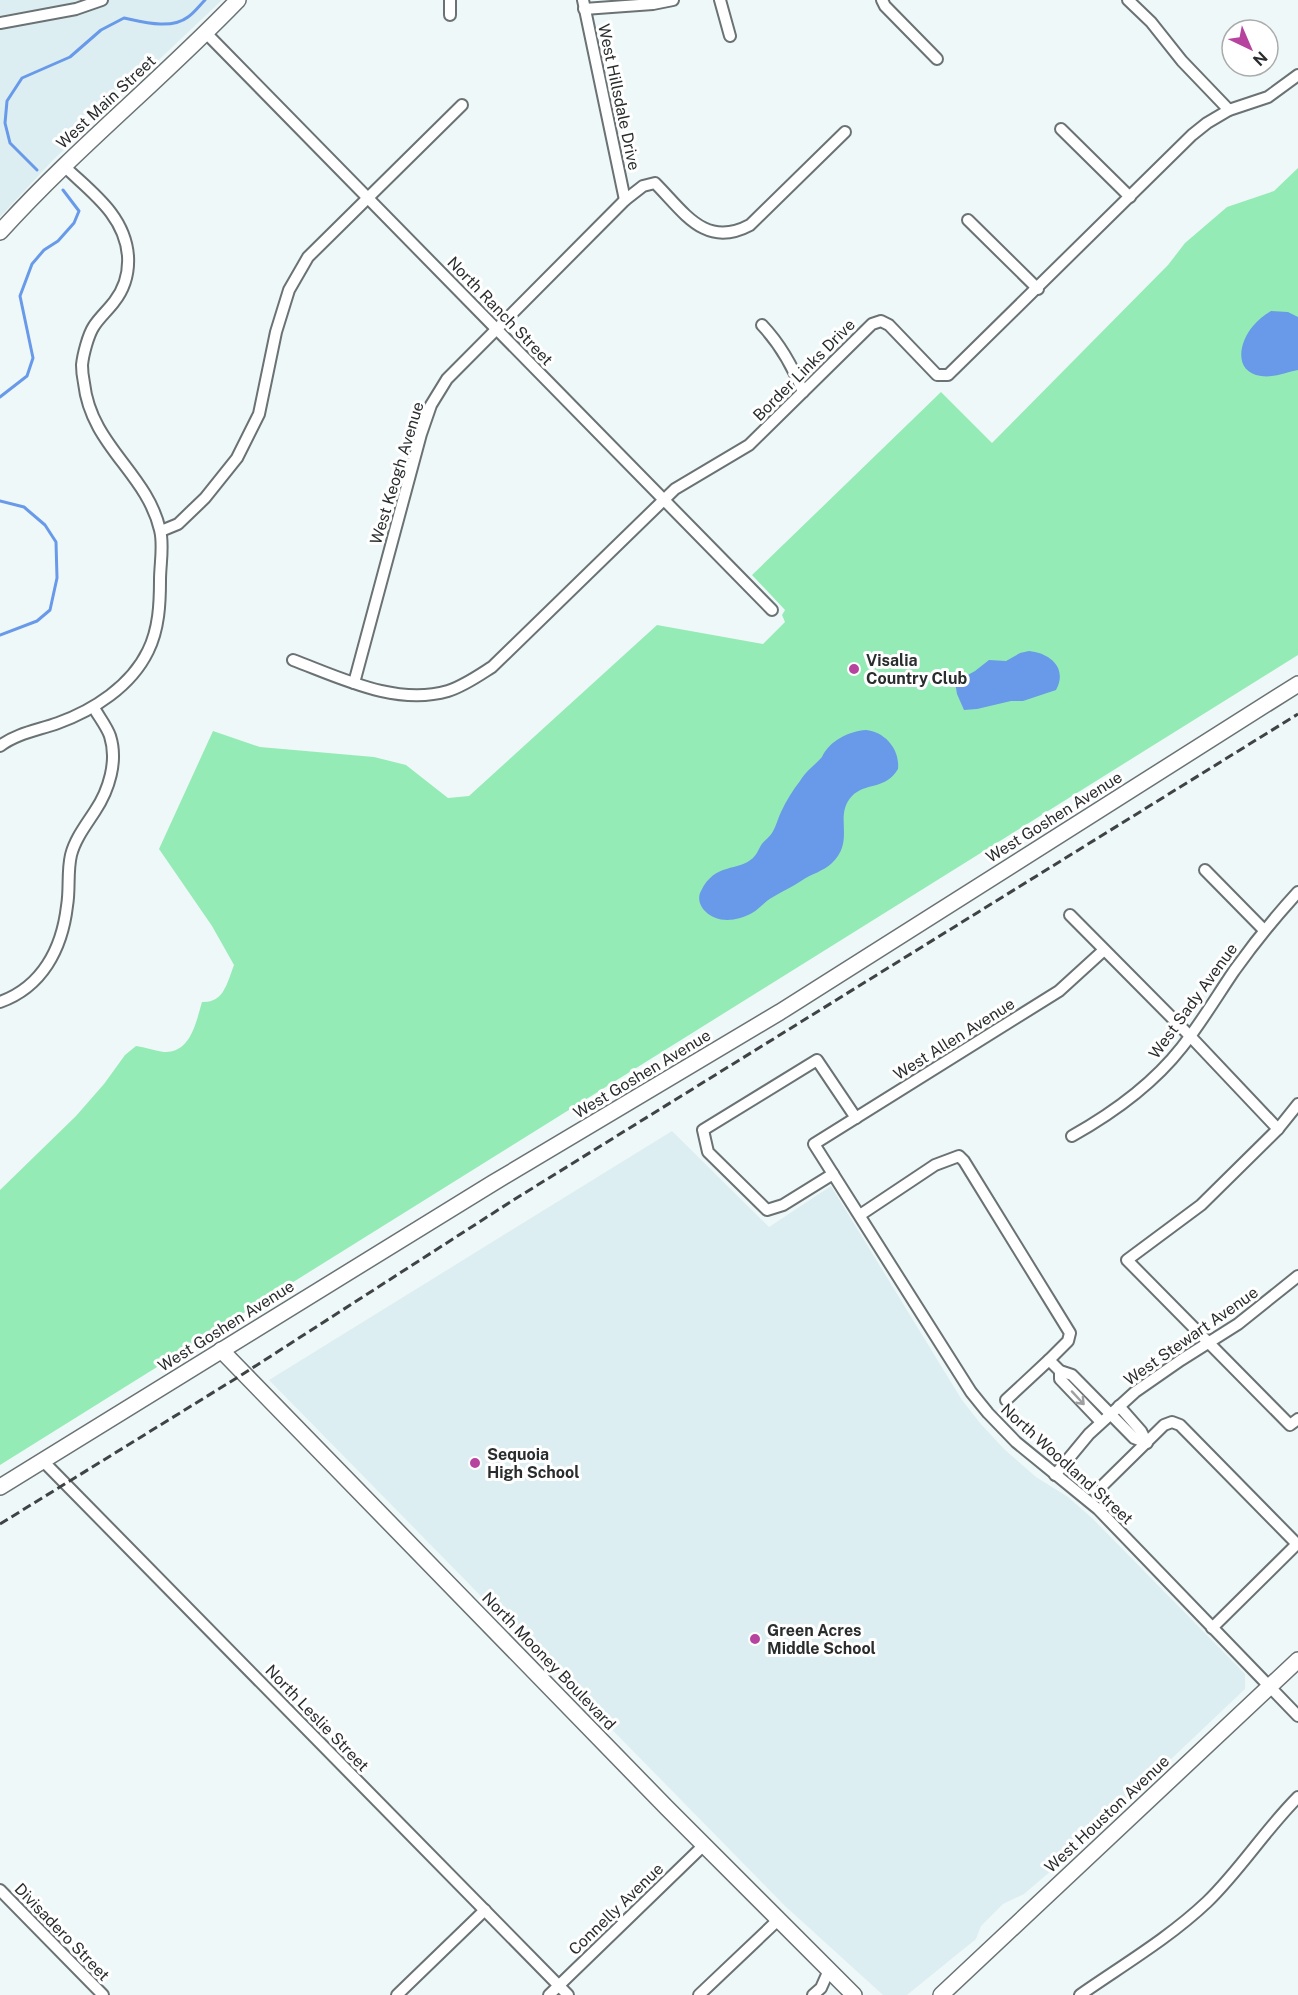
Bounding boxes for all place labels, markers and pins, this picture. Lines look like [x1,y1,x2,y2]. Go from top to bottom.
place label: Visalia Country Club [866,651,968,688]
marker: Visalia Country Club [847,662,861,676]
place label: Sequoia High School [487,1445,580,1482]
marker: Sequoia High School [468,1456,482,1470]
place label: Green Acres Middle School [767,1621,876,1658]
marker: Green Acres Middle School [748,1632,762,1646]

